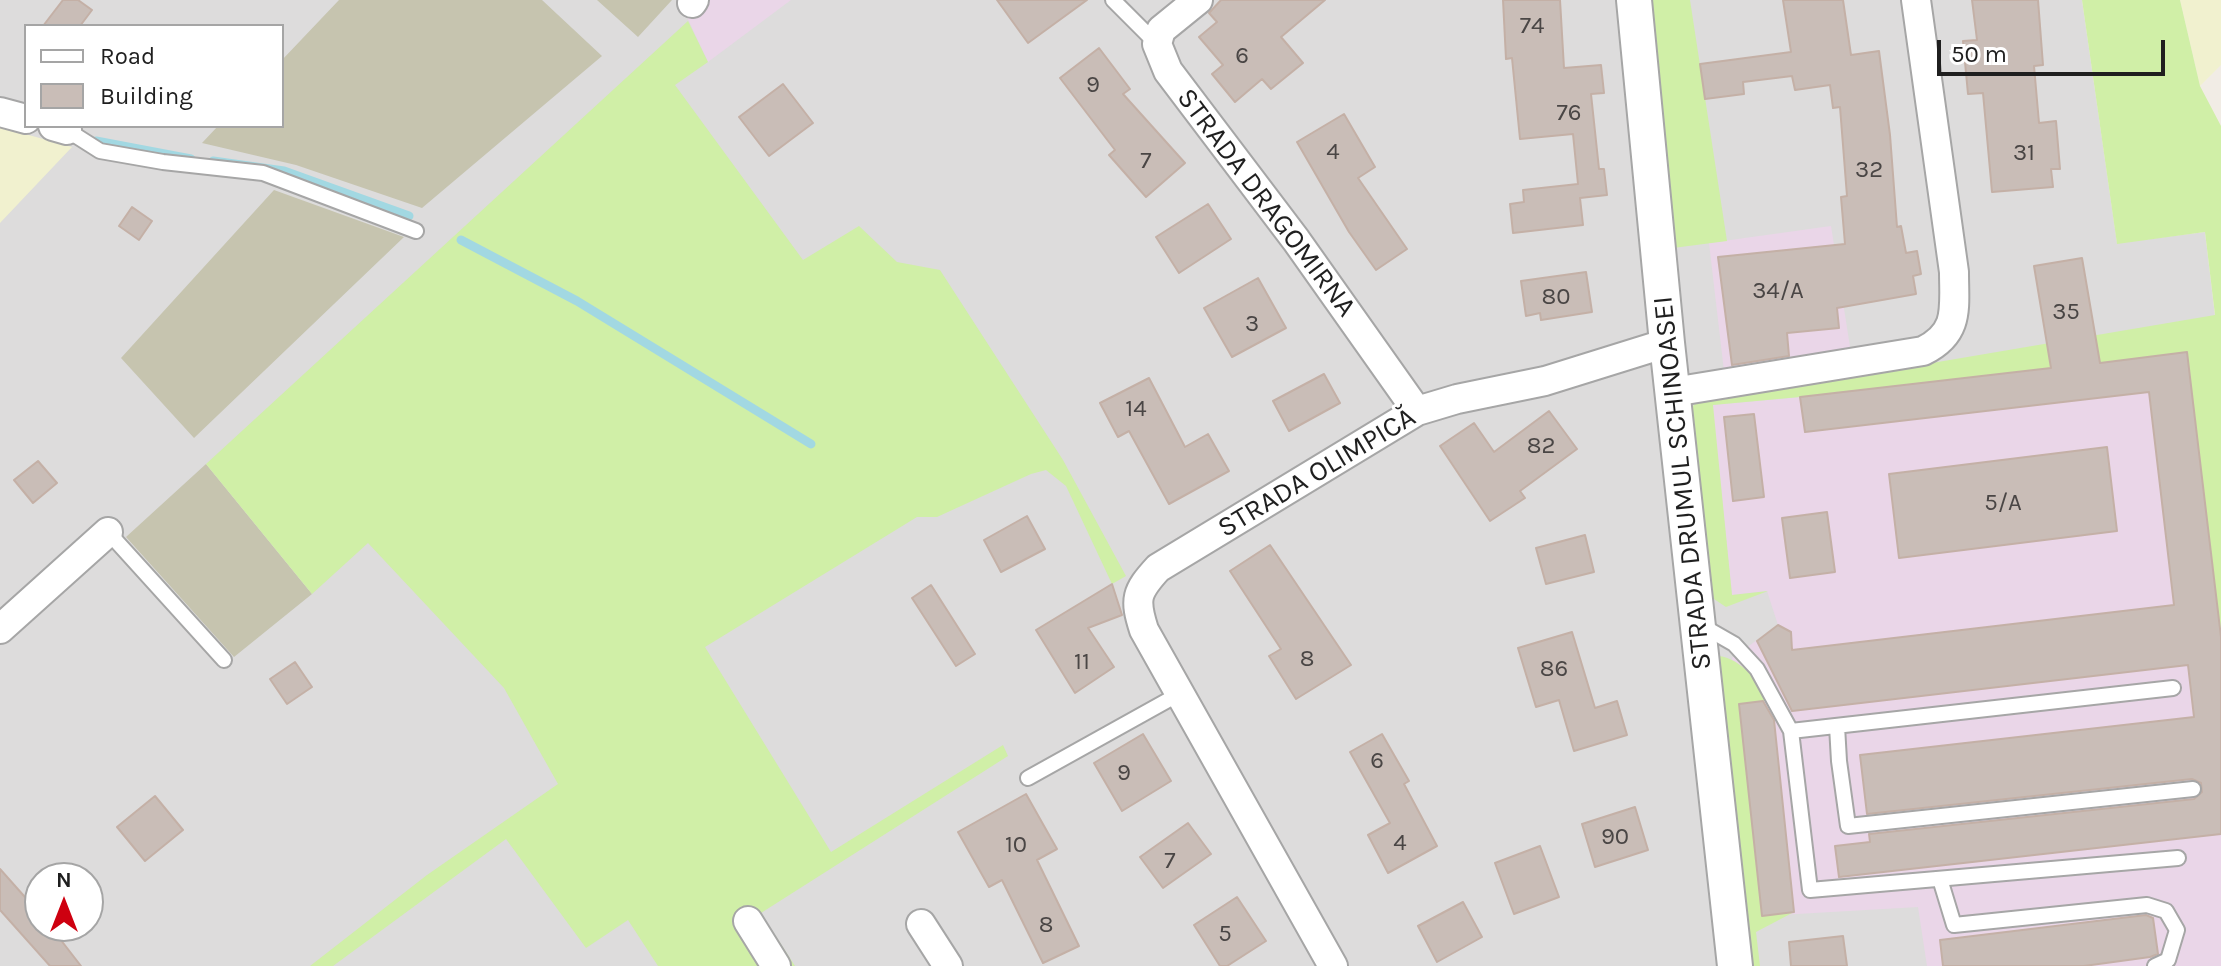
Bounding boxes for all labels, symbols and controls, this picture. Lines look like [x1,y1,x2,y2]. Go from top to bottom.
house number: 74 [1520,12,1544,40]
legend [24,24,284,128]
scale bar [1941,24,2169,74]
text: 50 m [1951,40,2007,68]
text: Road [100,42,155,70]
house number: 6 [1235,42,1249,70]
house number: 9 [1086,71,1100,99]
text: Building [100,82,193,110]
street label: STRADA DRAGOMIRNA [1169,82,1363,324]
house number: 76 [1556,99,1582,127]
house number: 4 [1326,138,1340,166]
house number: 31 [2013,139,2035,167]
house number: 7 [1140,147,1152,175]
house number: 32 [1855,156,1883,184]
house number: 34/A [1752,277,1804,305]
house number: 80 [1542,283,1570,311]
street label: STRADA DRUMUL SCHINOASEI [1647,295,1719,671]
house number: 35 [2052,298,2080,326]
house number: 3 [1245,310,1259,338]
house number: 14 [1125,395,1147,423]
street label: STRADA OLIMPICĂ [1212,401,1422,545]
house number: 82 [1527,432,1555,460]
house number: 5/A [1984,489,2022,517]
house number: 8 [1300,645,1314,673]
house number: 11 [1074,648,1090,676]
house number: 86 [1540,655,1568,683]
house number: 6 [1370,747,1384,775]
house number: 9 [1117,759,1131,787]
house number: 90 [1601,823,1629,851]
house number: 4 [1393,829,1407,857]
house number: 10 [1005,831,1027,859]
house number: 7 [1164,847,1176,875]
north arrow [24,862,104,942]
text: N [56,867,72,893]
house number: 8 [1039,911,1053,939]
house number: 5 [1218,920,1232,948]

